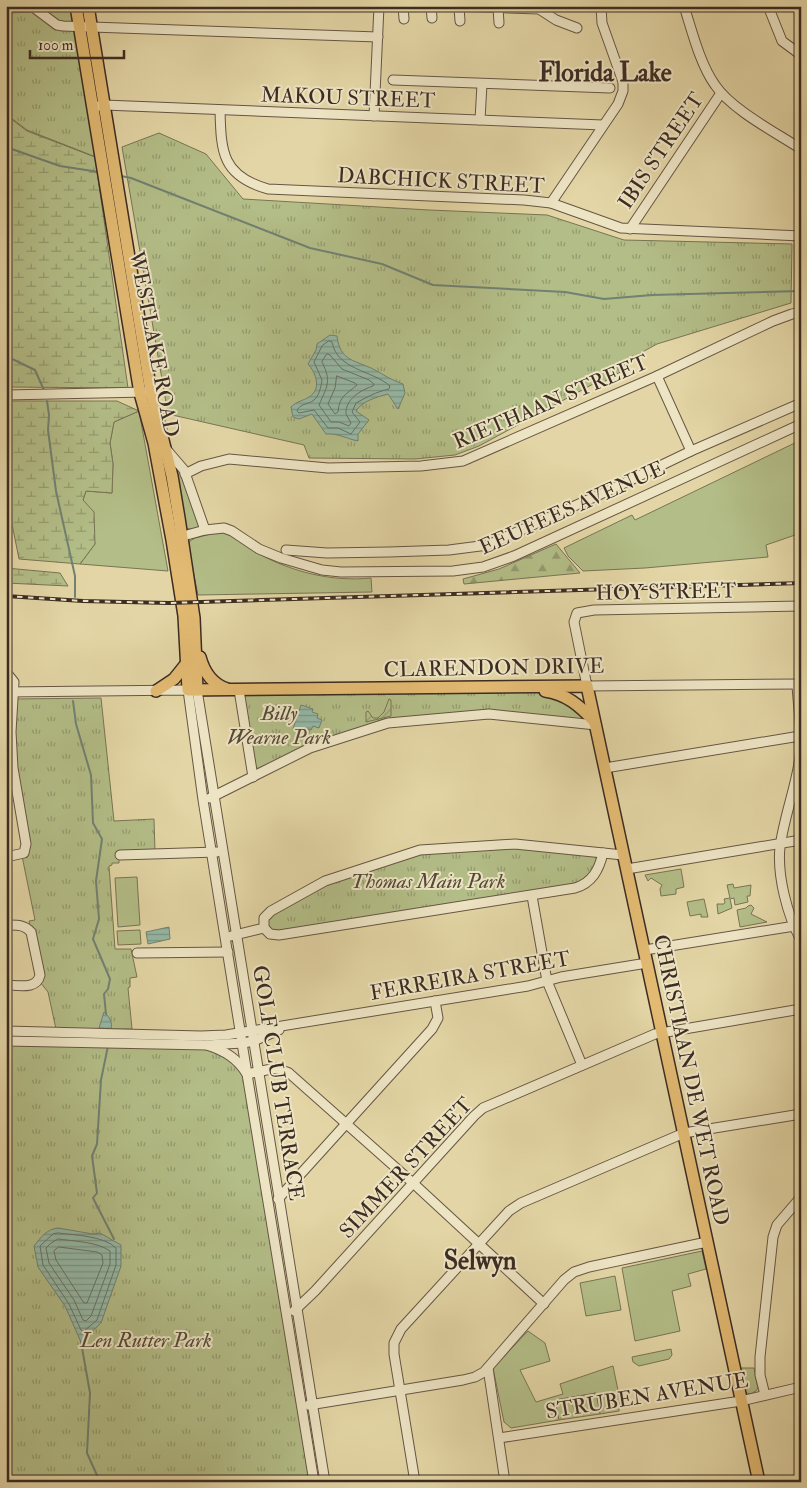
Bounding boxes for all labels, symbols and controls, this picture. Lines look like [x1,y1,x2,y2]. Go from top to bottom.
scale bar [30,28,124,60]
text: 100 m [38,36,74,55]
district label: Florida Lake [538,57,672,89]
street label: MAKOU STREET [260,81,436,115]
street label: IBIS STREET [612,87,710,215]
street label: DABCHICK STREET [337,162,546,200]
street label: WESTLAKE ROAD [123,248,185,439]
street label: RIETHAAN STREET [449,348,653,455]
street label: EEUFEES AVENUE [475,455,669,561]
street label: HOY STREET [596,577,737,607]
street label: CLARENDON DRIVE [383,653,605,683]
park label: Billy Wearne Park [227,700,331,751]
park label: Thomas Main Park [351,868,505,895]
street label: CHRISTIAAN DE WET ROAD [647,932,735,1228]
street label: FERREIRA STREET [368,945,573,1007]
street label: GOLF CLUB TERRACE [246,963,310,1203]
street label: SIMMER STREET [334,1091,479,1244]
district label: Selwyn [444,1245,517,1278]
park label: Len Rutter Park [79,1327,212,1354]
street label: STRUBEN AVENUE [544,1367,750,1425]

